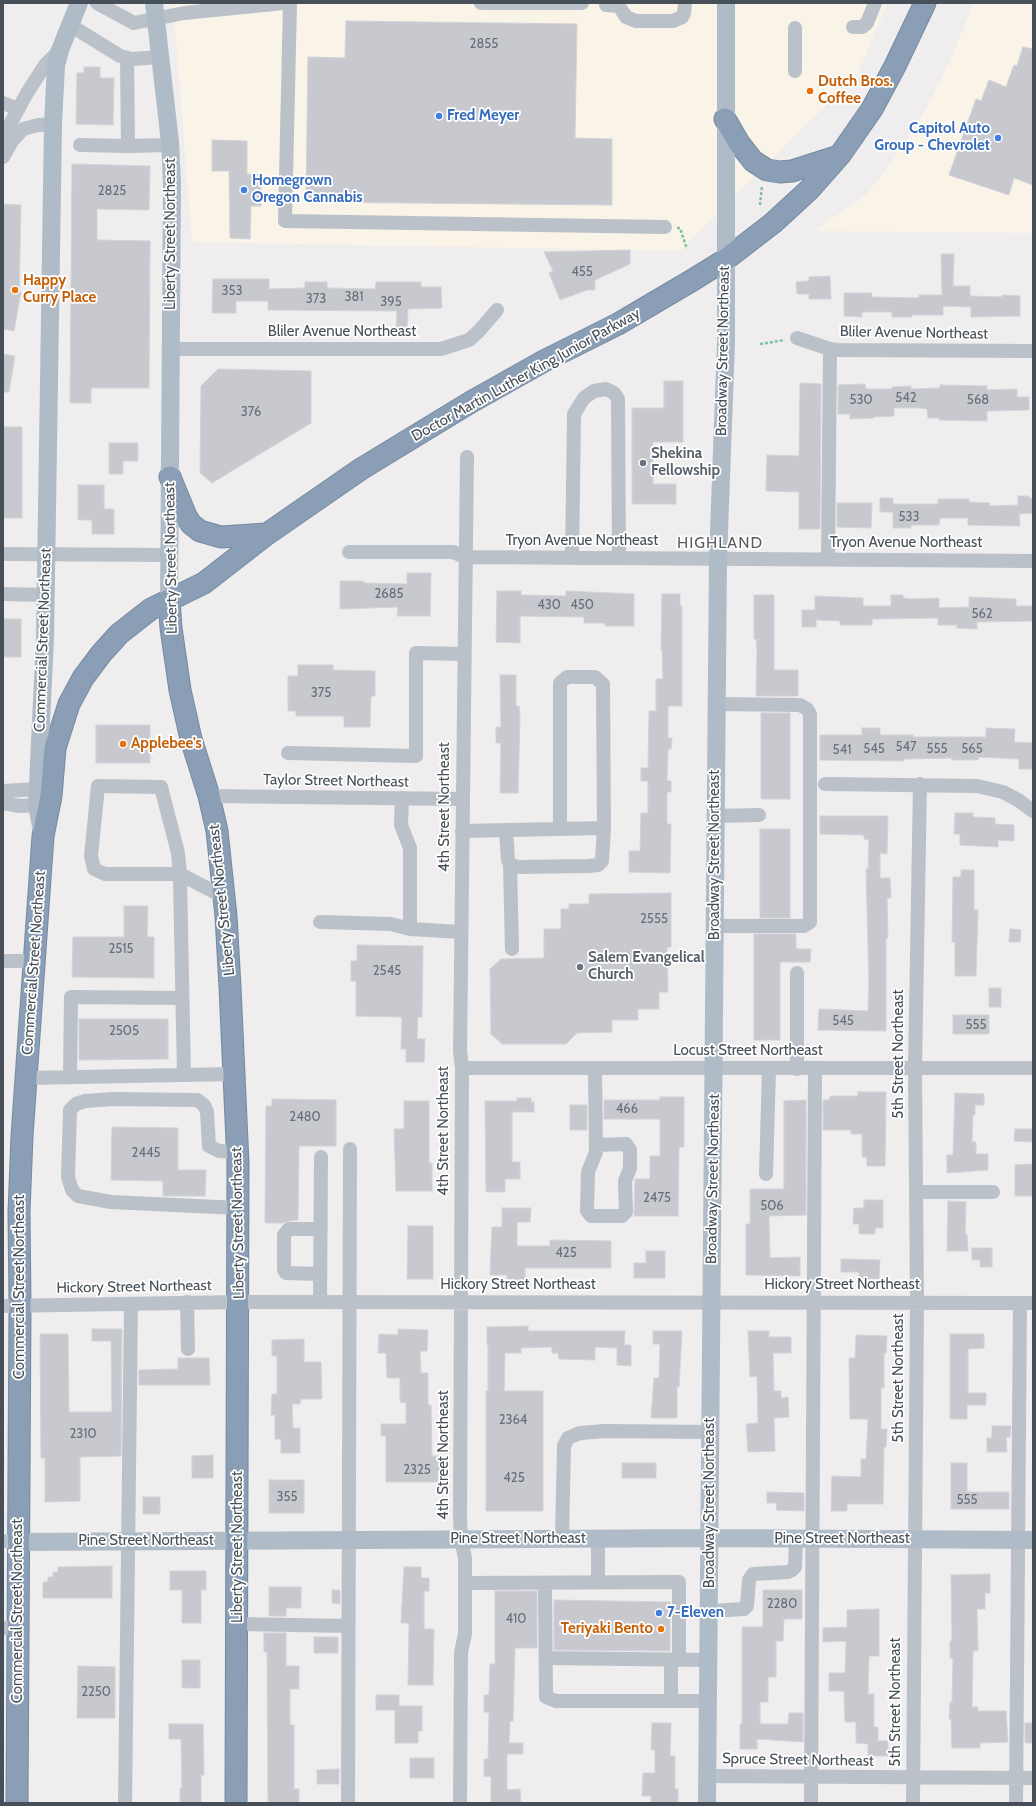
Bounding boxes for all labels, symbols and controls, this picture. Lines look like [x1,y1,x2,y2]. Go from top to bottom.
house number: 2855 [470,36,498,52]
place label: Dutch Bros. Coffee [818,73,893,108]
marker: Dutch Bros. Coffee [805,86,815,96]
place label: Fred Meyer [447,107,519,125]
marker: Fred Meyer [434,111,444,121]
place label: Capitol Auto Group - Chevrolet [874,120,990,155]
marker: Capitol Auto Group - Chevrolet [993,133,1003,143]
street label: Liberty Street Northeast [162,158,180,310]
place label: Homegrown Oregon Cannabis [252,172,363,207]
house number: 2825 [98,183,126,199]
marker: Homegrown Oregon Cannabis [239,185,249,195]
house number: 455 [571,264,593,280]
street label: Broadway Street Northeast [713,266,733,436]
place label: Happy Curry Place [23,272,96,307]
house number: 353 [221,283,243,299]
marker: Happy Curry Place [10,285,20,295]
house number: 381 [344,289,364,305]
house number: 373 [306,291,326,307]
house number: 395 [380,294,402,310]
street label: Doctor Martin Luther King Junior Parkway [409,304,643,446]
street label: Bliler Avenue Northeast [268,323,416,341]
street label: Bliler Avenue Northeast [840,323,988,343]
house number: 542 [895,390,917,406]
house number: 530 [849,392,873,408]
house number: 568 [967,392,989,408]
house number: 376 [241,404,261,420]
place label: Shekina Fellowship [651,445,720,480]
marker: Shekina Fellowship [638,458,648,468]
street label: Liberty Street Northeast [161,482,181,634]
house number: 533 [898,509,920,525]
street label: Tryon Avenue Northeast [506,532,658,550]
district label: HIGHLAND [677,533,763,553]
street label: Tryon Avenue Northeast [830,534,982,552]
street label: Commercial Street Northeast [31,547,55,733]
house number: 2685 [374,586,404,602]
house number: 430 [537,597,561,613]
house number: 450 [570,597,594,613]
house number: 562 [971,606,993,622]
house number: 375 [311,685,331,701]
place label: Applebee's [131,735,202,753]
marker: Applebee's [118,739,128,749]
house number: 547 [895,739,917,755]
house number: 545 [863,741,885,757]
house number: 555 [926,741,948,757]
house number: 565 [961,741,983,757]
street label: 4th Street Northeast [436,742,454,872]
house number: 541 [833,742,851,758]
street label: Broadway Street Northeast [706,770,724,940]
street label: Taylor Street Northeast [263,771,409,791]
street label: Liberty Street Northeast [205,823,239,977]
street label: Commercial Street Northeast [19,870,49,1056]
house number: 2555 [640,911,668,927]
house number: 2515 [108,941,134,957]
place label: Salem Evangelical Church [588,949,705,984]
marker: Salem Evangelical Church [575,962,585,972]
house number: 2545 [373,963,401,979]
street label: 5th Street Northeast [890,989,908,1119]
house number: 545 [832,1013,854,1029]
house number: 555 [965,1017,987,1033]
house number: 2505 [109,1023,139,1039]
street label: Locust Street Northeast [673,1042,823,1060]
street label: 4th Street Northeast [435,1066,453,1196]
street label: Broadway Street Northeast [703,1094,723,1264]
house number: 466 [616,1101,638,1117]
house number: 2480 [289,1109,321,1125]
house number: 2445 [132,1145,160,1161]
street label: Liberty Street Northeast [228,1147,248,1299]
house number: 2475 [643,1190,671,1206]
street label: Commercial Street Northeast [11,1195,29,1379]
house number: 506 [760,1198,784,1214]
house number: 425 [555,1245,577,1261]
street label: Hickory Street Northeast [440,1276,596,1294]
street label: Hickory Street Northeast [764,1276,920,1294]
street label: Hickory Street Northeast [56,1277,212,1297]
street label: 5th Street Northeast [890,1313,908,1443]
street label: 4th Street Northeast [435,1390,453,1520]
house number: 2364 [499,1412,527,1428]
street label: Broadway Street Northeast [701,1418,719,1588]
house number: 2310 [69,1426,97,1442]
house number: 2325 [403,1462,431,1478]
house number: 425 [503,1470,525,1486]
street label: Liberty Street Northeast [229,1471,247,1623]
house number: 355 [276,1489,298,1505]
house number: 555 [956,1492,978,1508]
street label: Commercial Street Northeast [9,1519,27,1703]
street label: Pine Street Northeast [450,1530,586,1548]
street label: Pine Street Northeast [774,1530,910,1548]
street label: Pine Street Northeast [78,1532,214,1550]
house number: 2280 [767,1596,797,1612]
place label: 7-Eleven [667,1604,724,1622]
marker: 7-Eleven [654,1608,664,1618]
house number: 410 [506,1611,526,1627]
place label: Teriyaki Bento [561,1620,653,1638]
marker: Teriyaki Bento [656,1624,666,1634]
street label: 5th Street Northeast [887,1637,905,1767]
house number: 2250 [81,1684,111,1700]
street label: Spruce Street Northeast [722,1750,874,1770]

